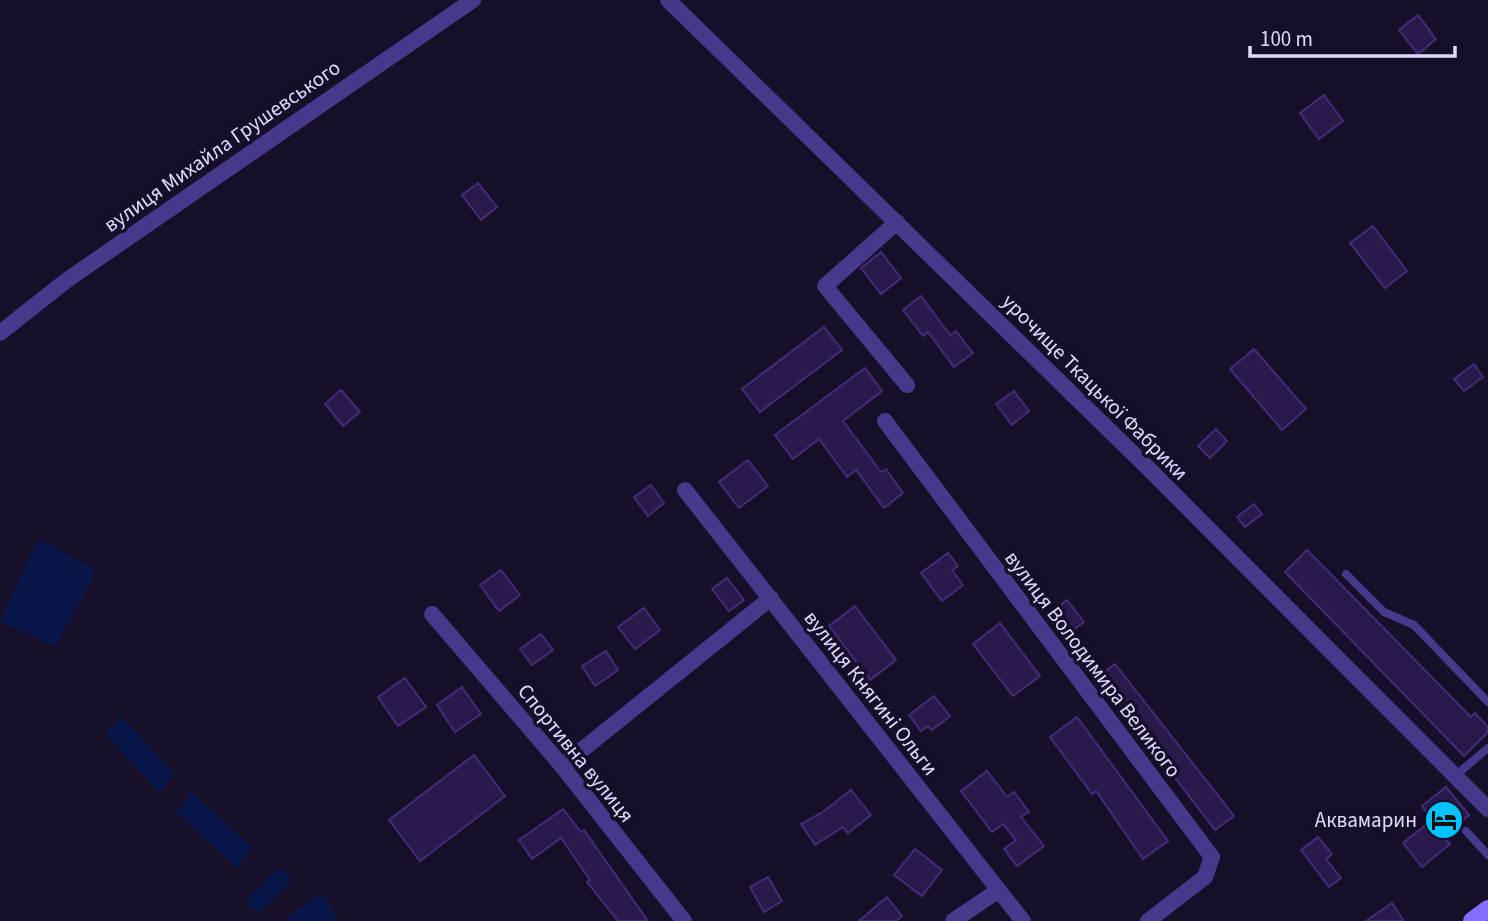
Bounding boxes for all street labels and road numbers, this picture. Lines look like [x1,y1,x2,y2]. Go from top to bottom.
street label: вулиця Михайла Грушевського [98,53,346,239]
street label: урочище Ткацької Фабрики [995,287,1195,487]
street label: вулиця Володимира Великого [998,544,1188,784]
street label: вулиця Княгині Ольги [797,604,945,782]
street label: Спортивна вулиця [511,677,641,829]

